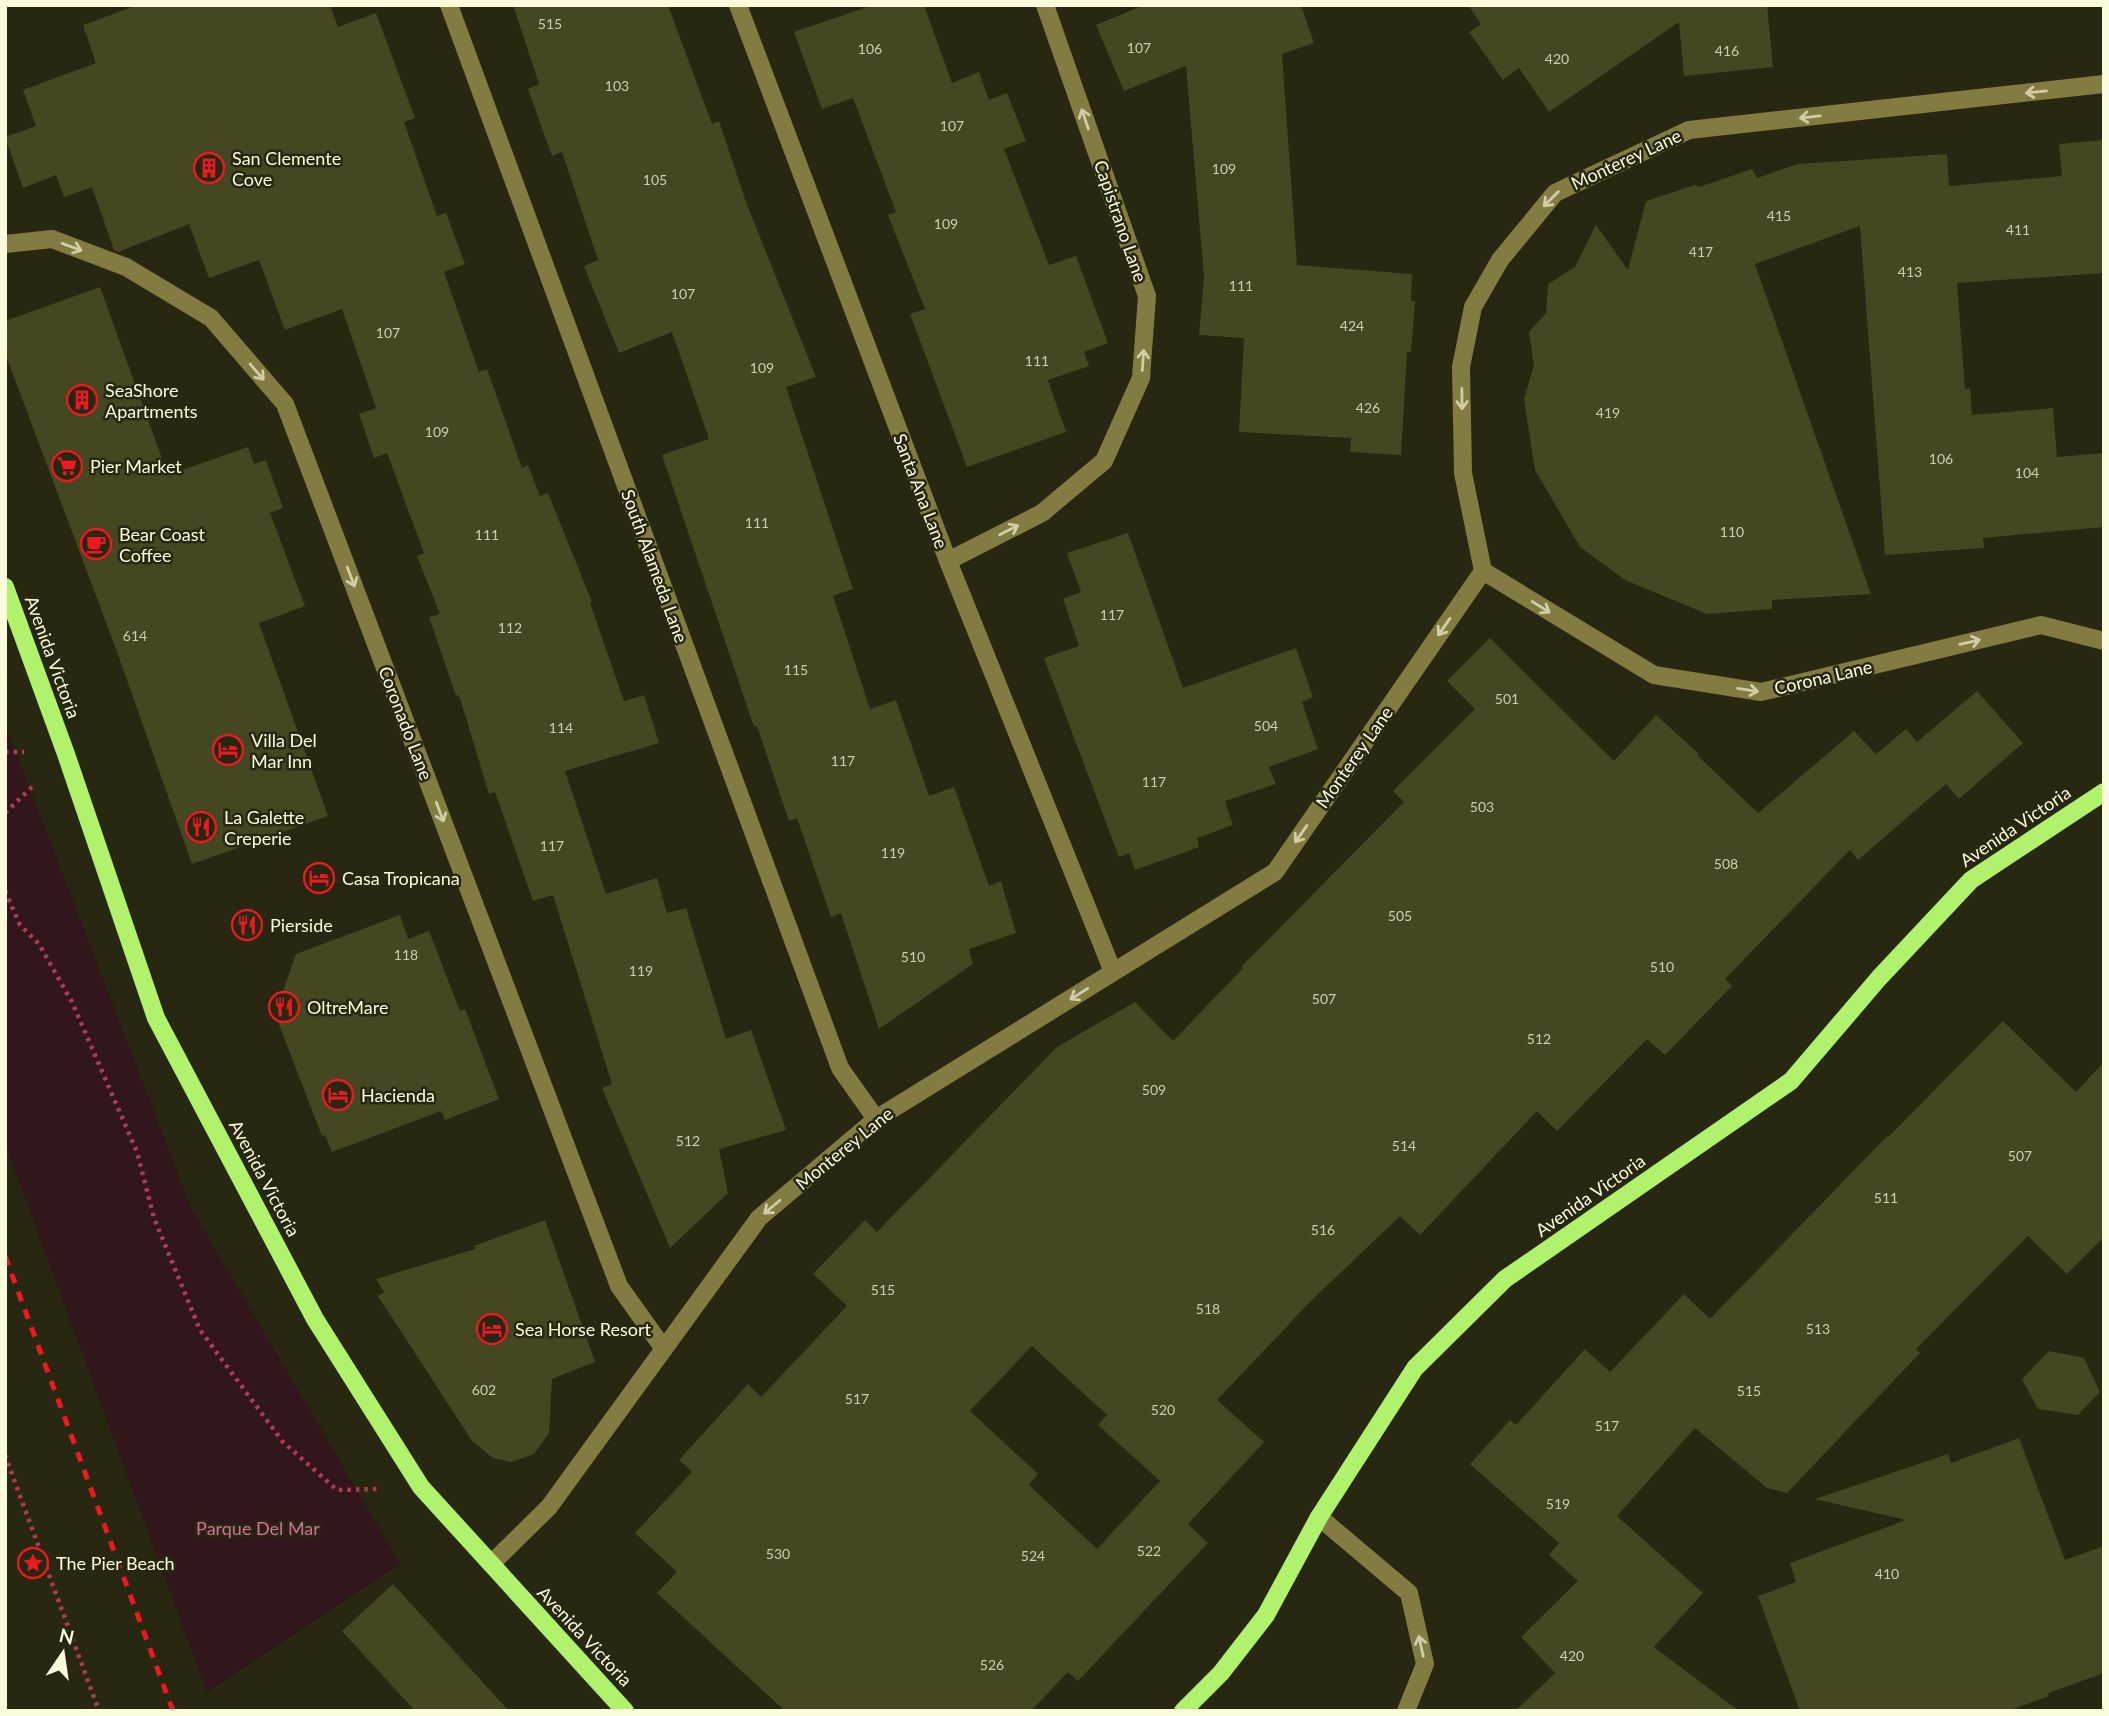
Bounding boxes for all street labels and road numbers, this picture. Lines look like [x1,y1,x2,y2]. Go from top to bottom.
street label: Monterey Lane [1567,124,1685,194]
street label: Capistrano Lane [1090,157,1152,285]
street label: Santa Ana Lane [889,430,953,552]
street label: South Alameda Lane [617,486,693,646]
street label: Avenida Victoria [21,593,85,721]
street label: Corona Lane [1772,655,1874,699]
street label: Coronado Lane [374,663,438,783]
street label: Monterey Lane [1311,702,1397,812]
street label: Avenida Victoria [1955,781,2075,871]
street label: Monterey Lane [791,1102,897,1194]
street label: Avenida Victoria [225,1116,305,1240]
street label: Avenida Victoria [1531,1149,1649,1241]
street label: Avenida Victoria [533,1581,637,1691]

